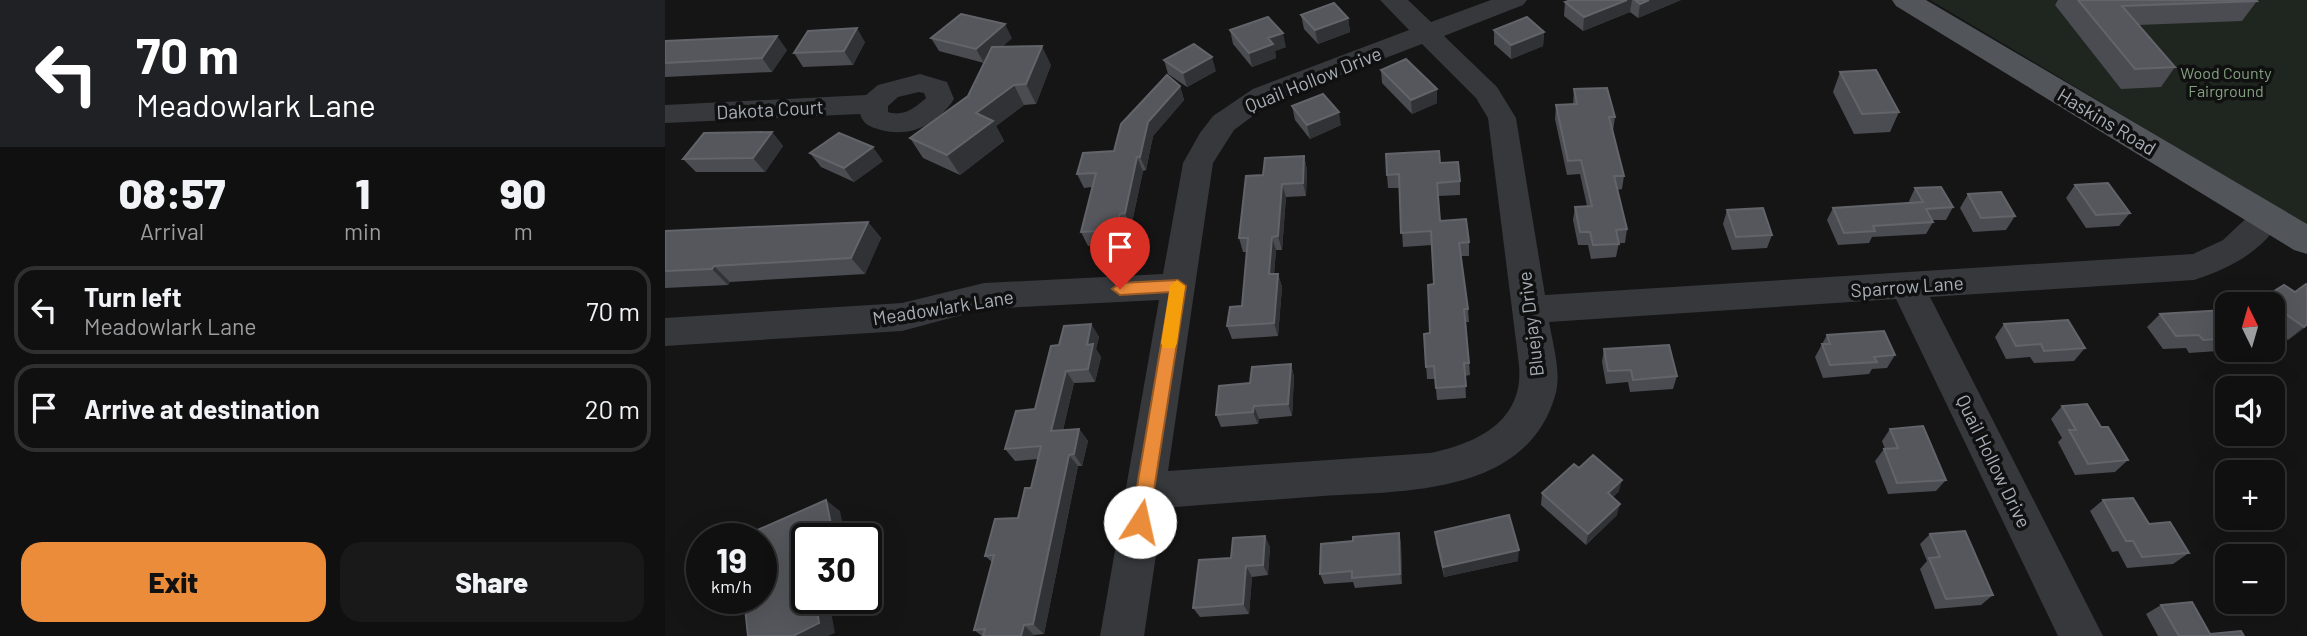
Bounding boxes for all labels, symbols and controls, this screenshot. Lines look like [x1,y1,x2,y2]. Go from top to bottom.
text: 70 m [136,25,239,84]
icon: left [21,28,112,119]
street label: Quail Hollow Drive [1241,41,1385,117]
park label: Wood County Fairground [2180,63,2272,100]
street label: Haskins Road [2054,83,2160,159]
text: Meadowlark Lane [136,85,376,123]
street label: Dakota Court [716,95,824,123]
text: 08:57 [119,167,225,217]
text: 1 [355,167,370,217]
text: 90 [500,167,546,217]
text: Arrival [140,217,204,245]
text: min [344,217,381,245]
text: m [514,217,533,245]
pin [1090,217,1150,289]
icon: arrive [1101,228,1139,266]
street label: Bluejay Drive [1512,270,1548,378]
street label: Sparrow Lane [1850,271,1964,301]
text: Turn left [84,281,182,312]
street label: Meadowlark Lane [871,284,1015,330]
icon: left [25,291,63,329]
north arrow [2215,292,2285,362]
map controls [2215,292,2285,614]
text: 70 m [586,295,640,326]
text: Meadowlark Lane [84,312,256,340]
button: sound [2215,376,2285,446]
icon: arrive [25,389,63,427]
street label: Quail Hollow Drive [1952,391,2036,531]
text: Arrive at destination [84,393,320,424]
text: 20 m [585,393,640,424]
button: + [2215,460,2285,530]
position arrow [1103,485,1177,559]
speed limit sign: 30 [791,523,882,614]
text: 19 [716,538,747,580]
button: Exit [21,542,326,622]
button: Share [340,542,644,622]
button: − [2215,544,2285,614]
text: km/h [711,575,752,597]

